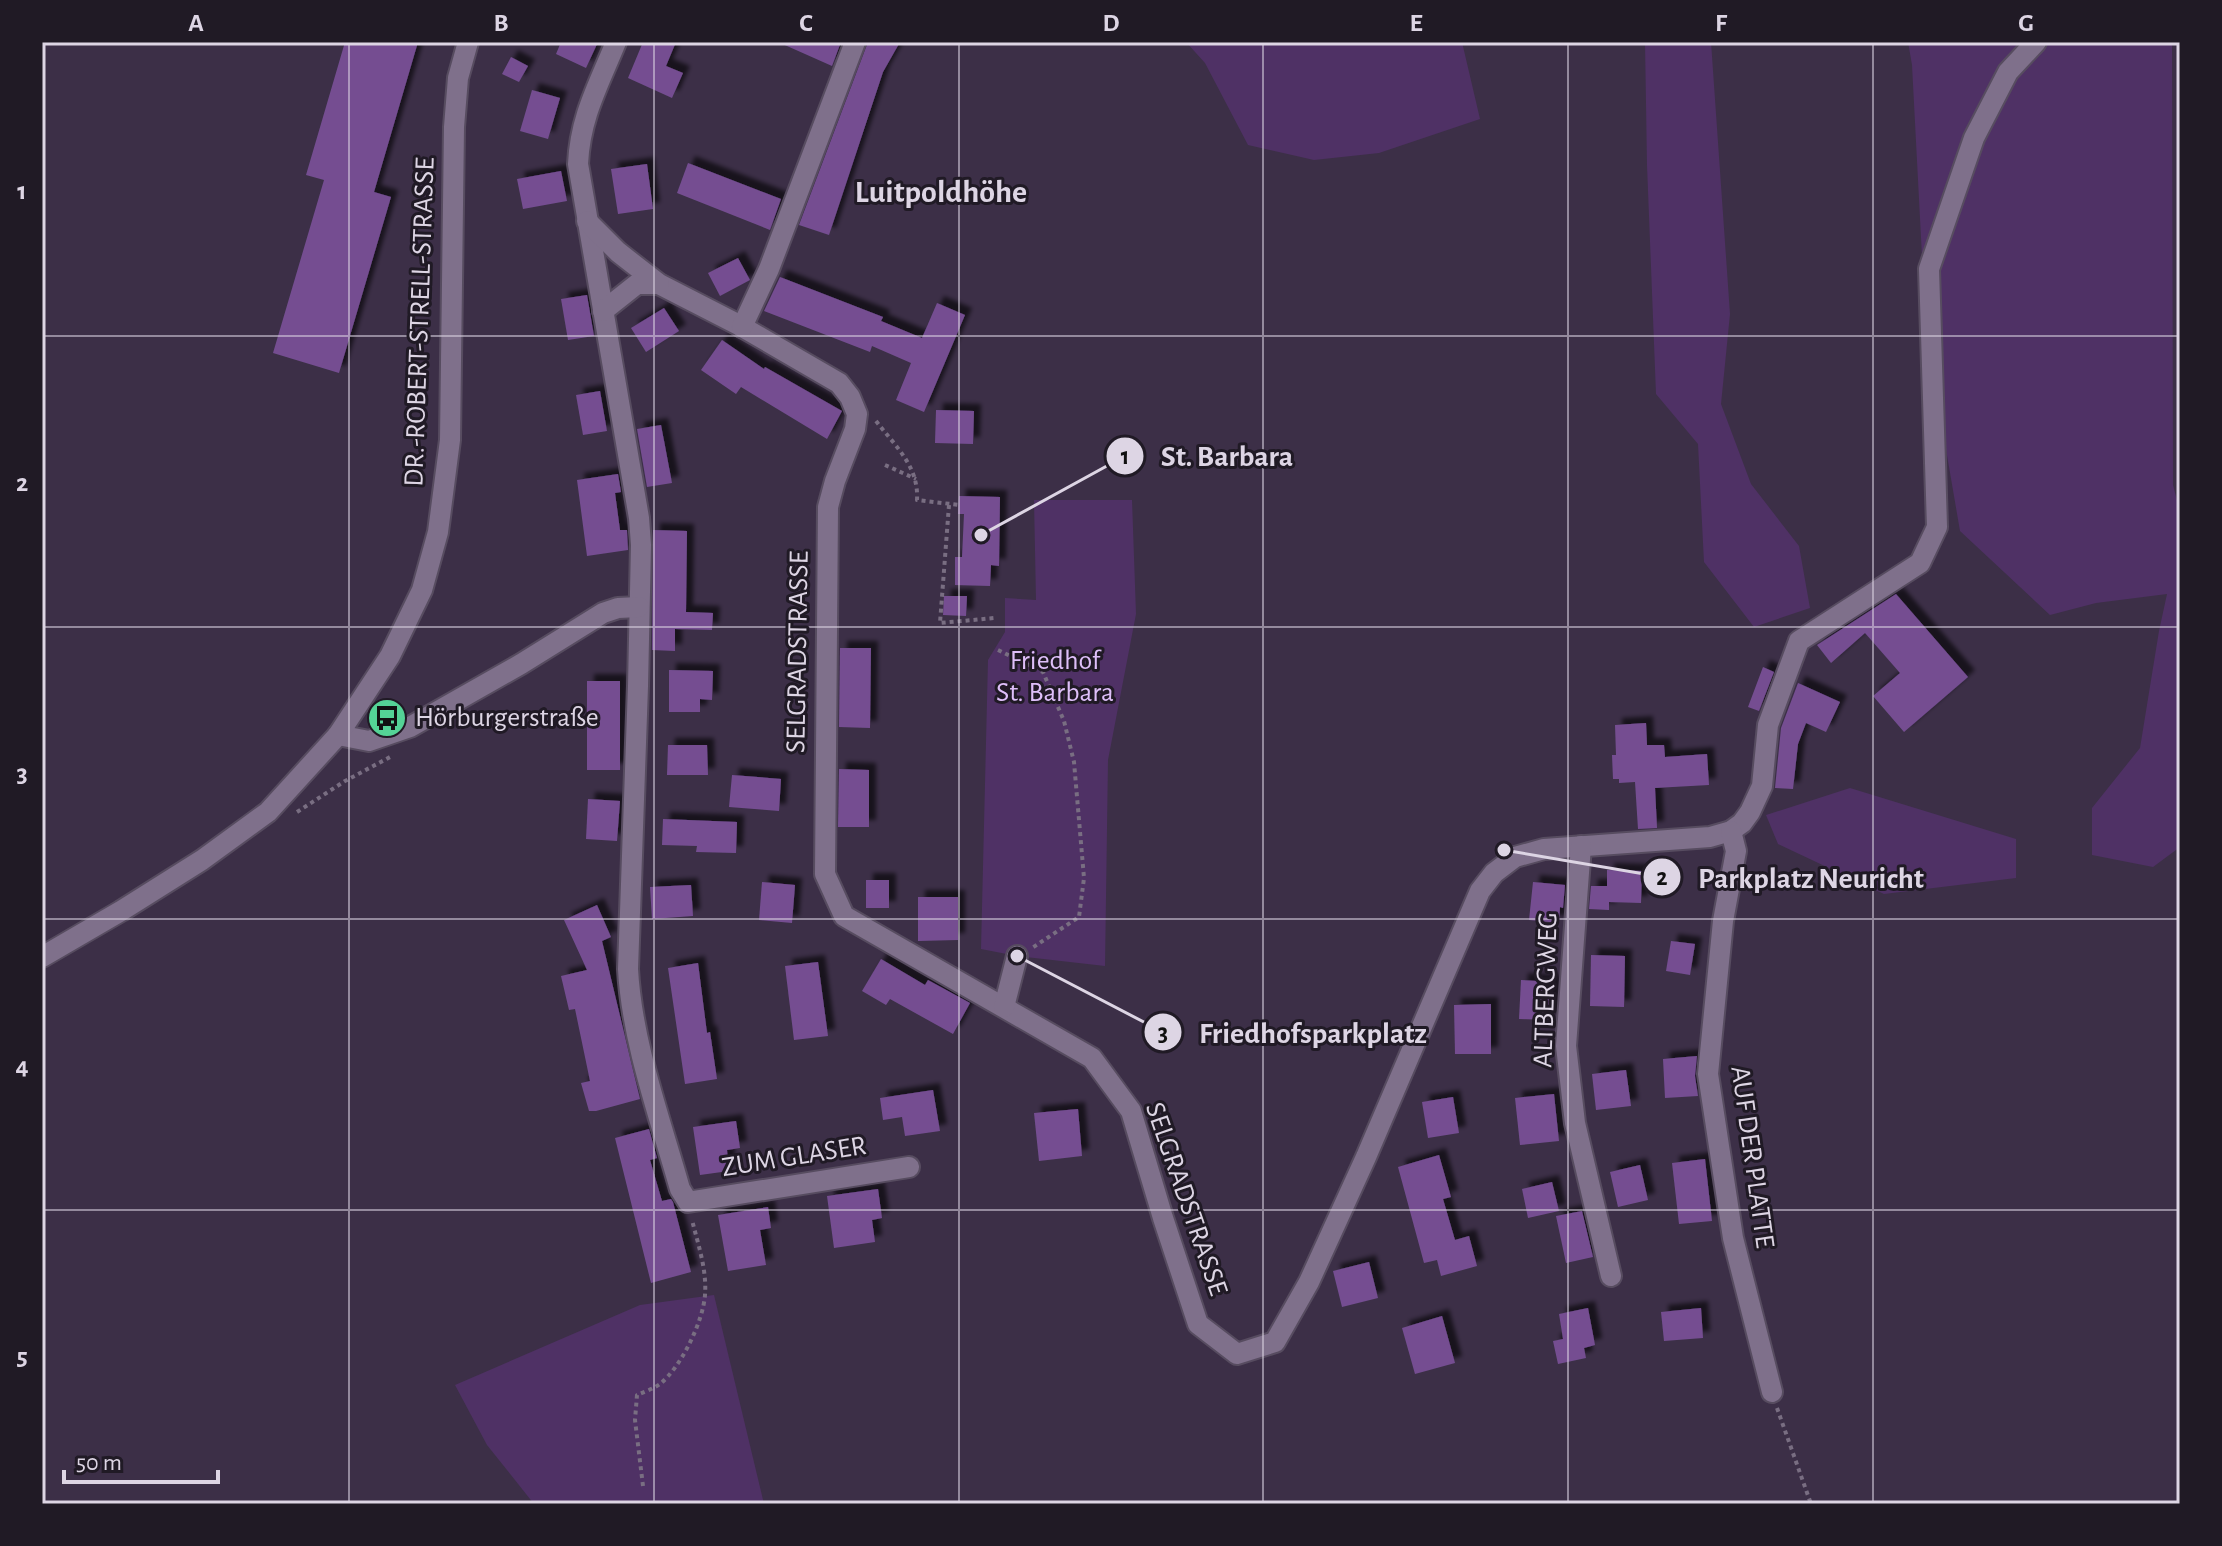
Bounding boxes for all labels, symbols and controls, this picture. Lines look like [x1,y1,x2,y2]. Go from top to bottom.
text: A [188,10,204,36]
text: B [493,10,509,36]
text: C [799,10,813,36]
text: D [1102,10,1120,36]
text: E [1409,10,1423,36]
text: F [1715,10,1728,36]
text: G [2018,10,2034,36]
street label: DR.-ROBERT-STRELL-STRASSE [400,157,440,487]
district label: Luitpoldhöhe [855,176,1027,208]
text: 1 [17,178,27,204]
callout: St. Barbara [1105,429,1309,483]
text: St. Barbara [1161,442,1293,472]
text: 1 [1121,445,1129,469]
text: 2 [16,470,28,496]
street label: SELGRADSTRASSE [782,551,814,753]
park label: Friedhof St. Barbara [996,647,1114,707]
bus stop icon: Hörburgerstraße [366,697,408,739]
place label: Hörburgerstraße [415,704,599,732]
text: 3 [16,761,28,787]
callout: Parkplatz Neuricht [1642,850,1940,904]
text: Parkplatz Neuricht [1698,864,1924,894]
text: 2 [1656,866,1668,890]
street label: ALTBERGWEG [1529,912,1563,1068]
callout: Friedhofsparkplatz [1143,1005,1443,1059]
text: Friedhofsparkplatz [1199,1019,1427,1049]
text: 3 [1158,1022,1168,1046]
text: 4 [15,1053,29,1079]
street label: AUF DER PLATTE [1725,1064,1779,1250]
street label: SELGRADSTRASSE [1140,1099,1232,1299]
street label: ZUM GLASER [720,1132,868,1182]
text: 5 [16,1344,28,1370]
scale bar [64,1434,218,1484]
text: 50 m [76,1451,122,1475]

